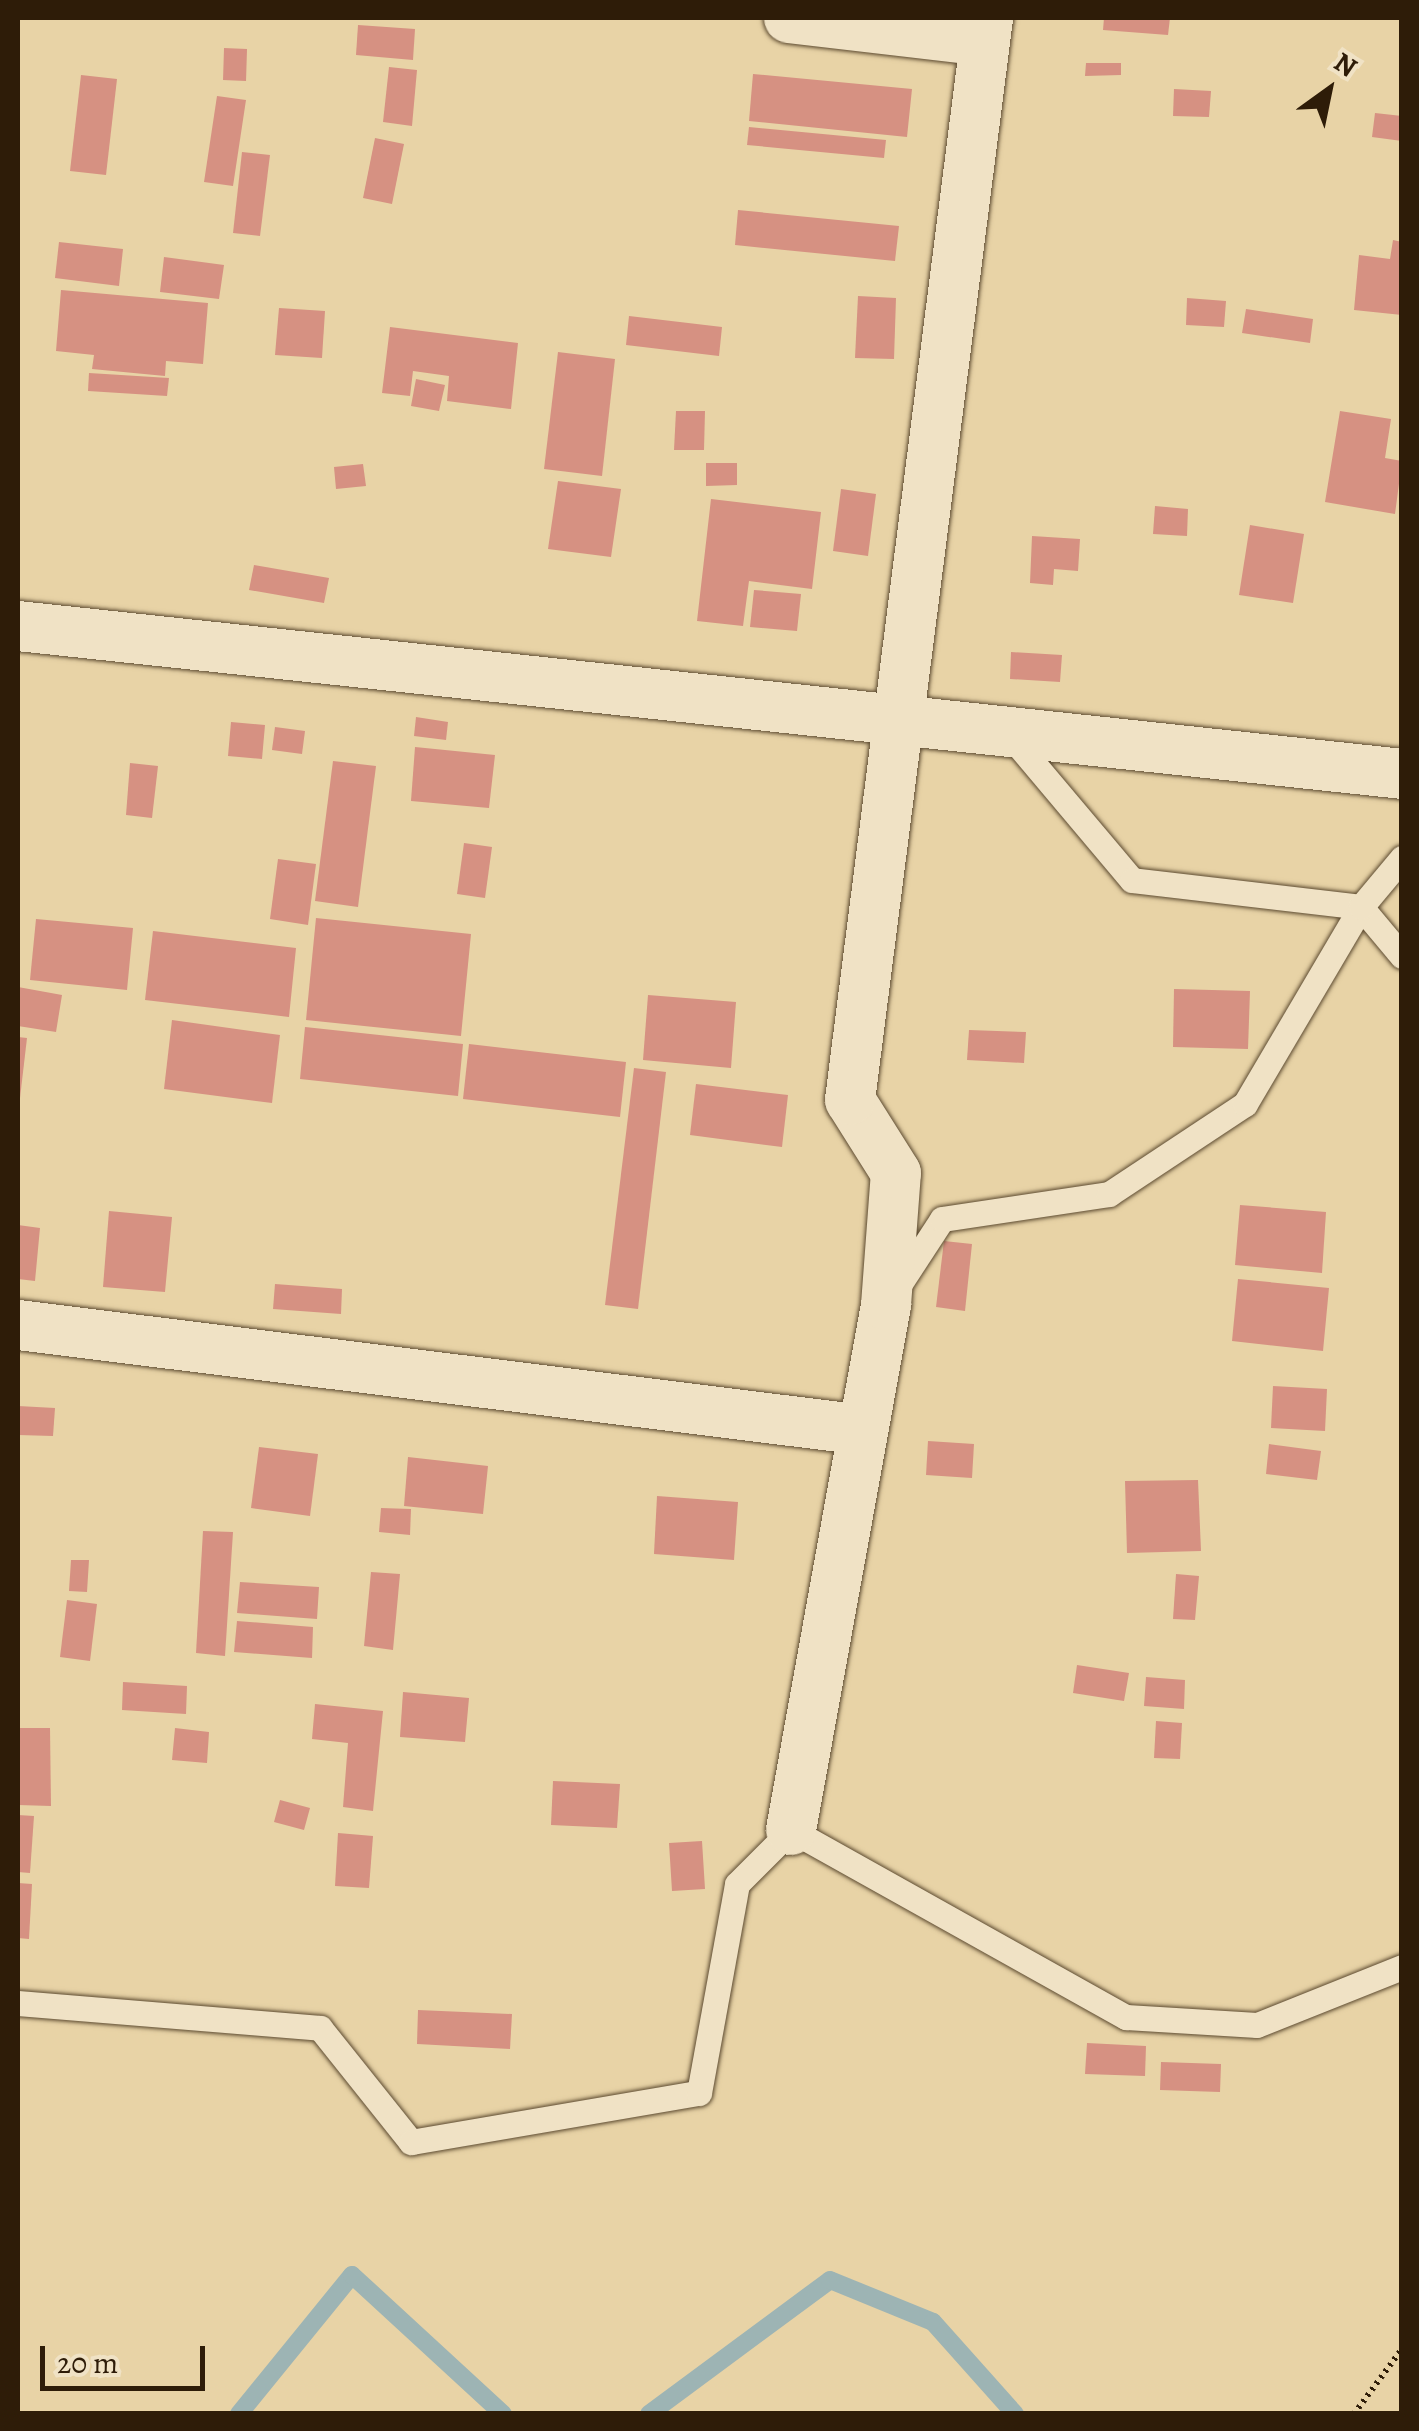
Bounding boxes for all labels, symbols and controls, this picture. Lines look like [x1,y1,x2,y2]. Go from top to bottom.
north arrow [1279,40,1379,140]
text: N [1326,43,1364,86]
scale bar [45,2326,210,2388]
text: 20 m [57,2343,118,2383]

